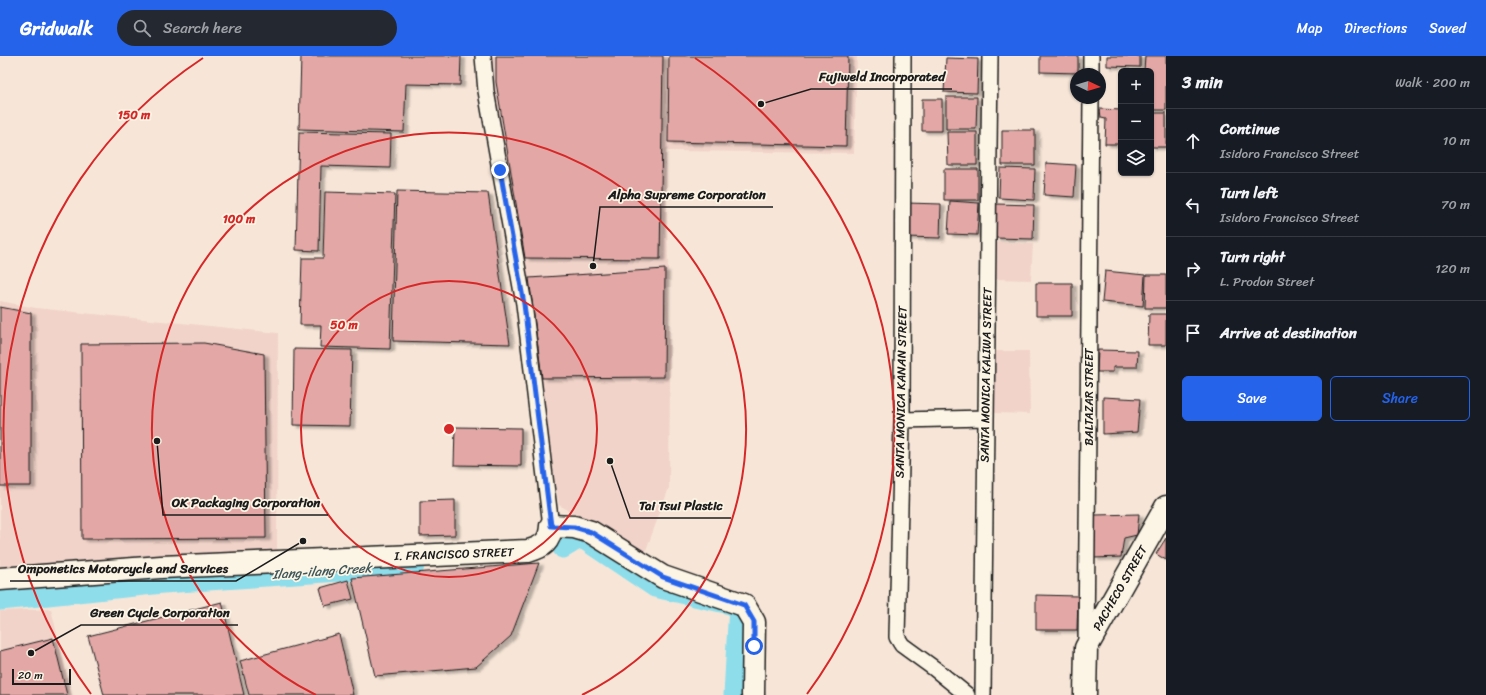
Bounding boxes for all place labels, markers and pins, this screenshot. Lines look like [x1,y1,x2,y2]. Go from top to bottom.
callout: Fujiweld Incorporated [811,64,952,89]
callout: Alpha Supreme Corporation [600,182,773,207]
centre of rings [442,422,456,436]
callout: OK Packaging Corporation [163,490,328,515]
callout: Tai Tsui Plastic [630,493,731,518]
callout: Omponetics Motorcycle and Services [10,556,236,581]
callout: Green Cycle Corporation [81,600,238,625]

